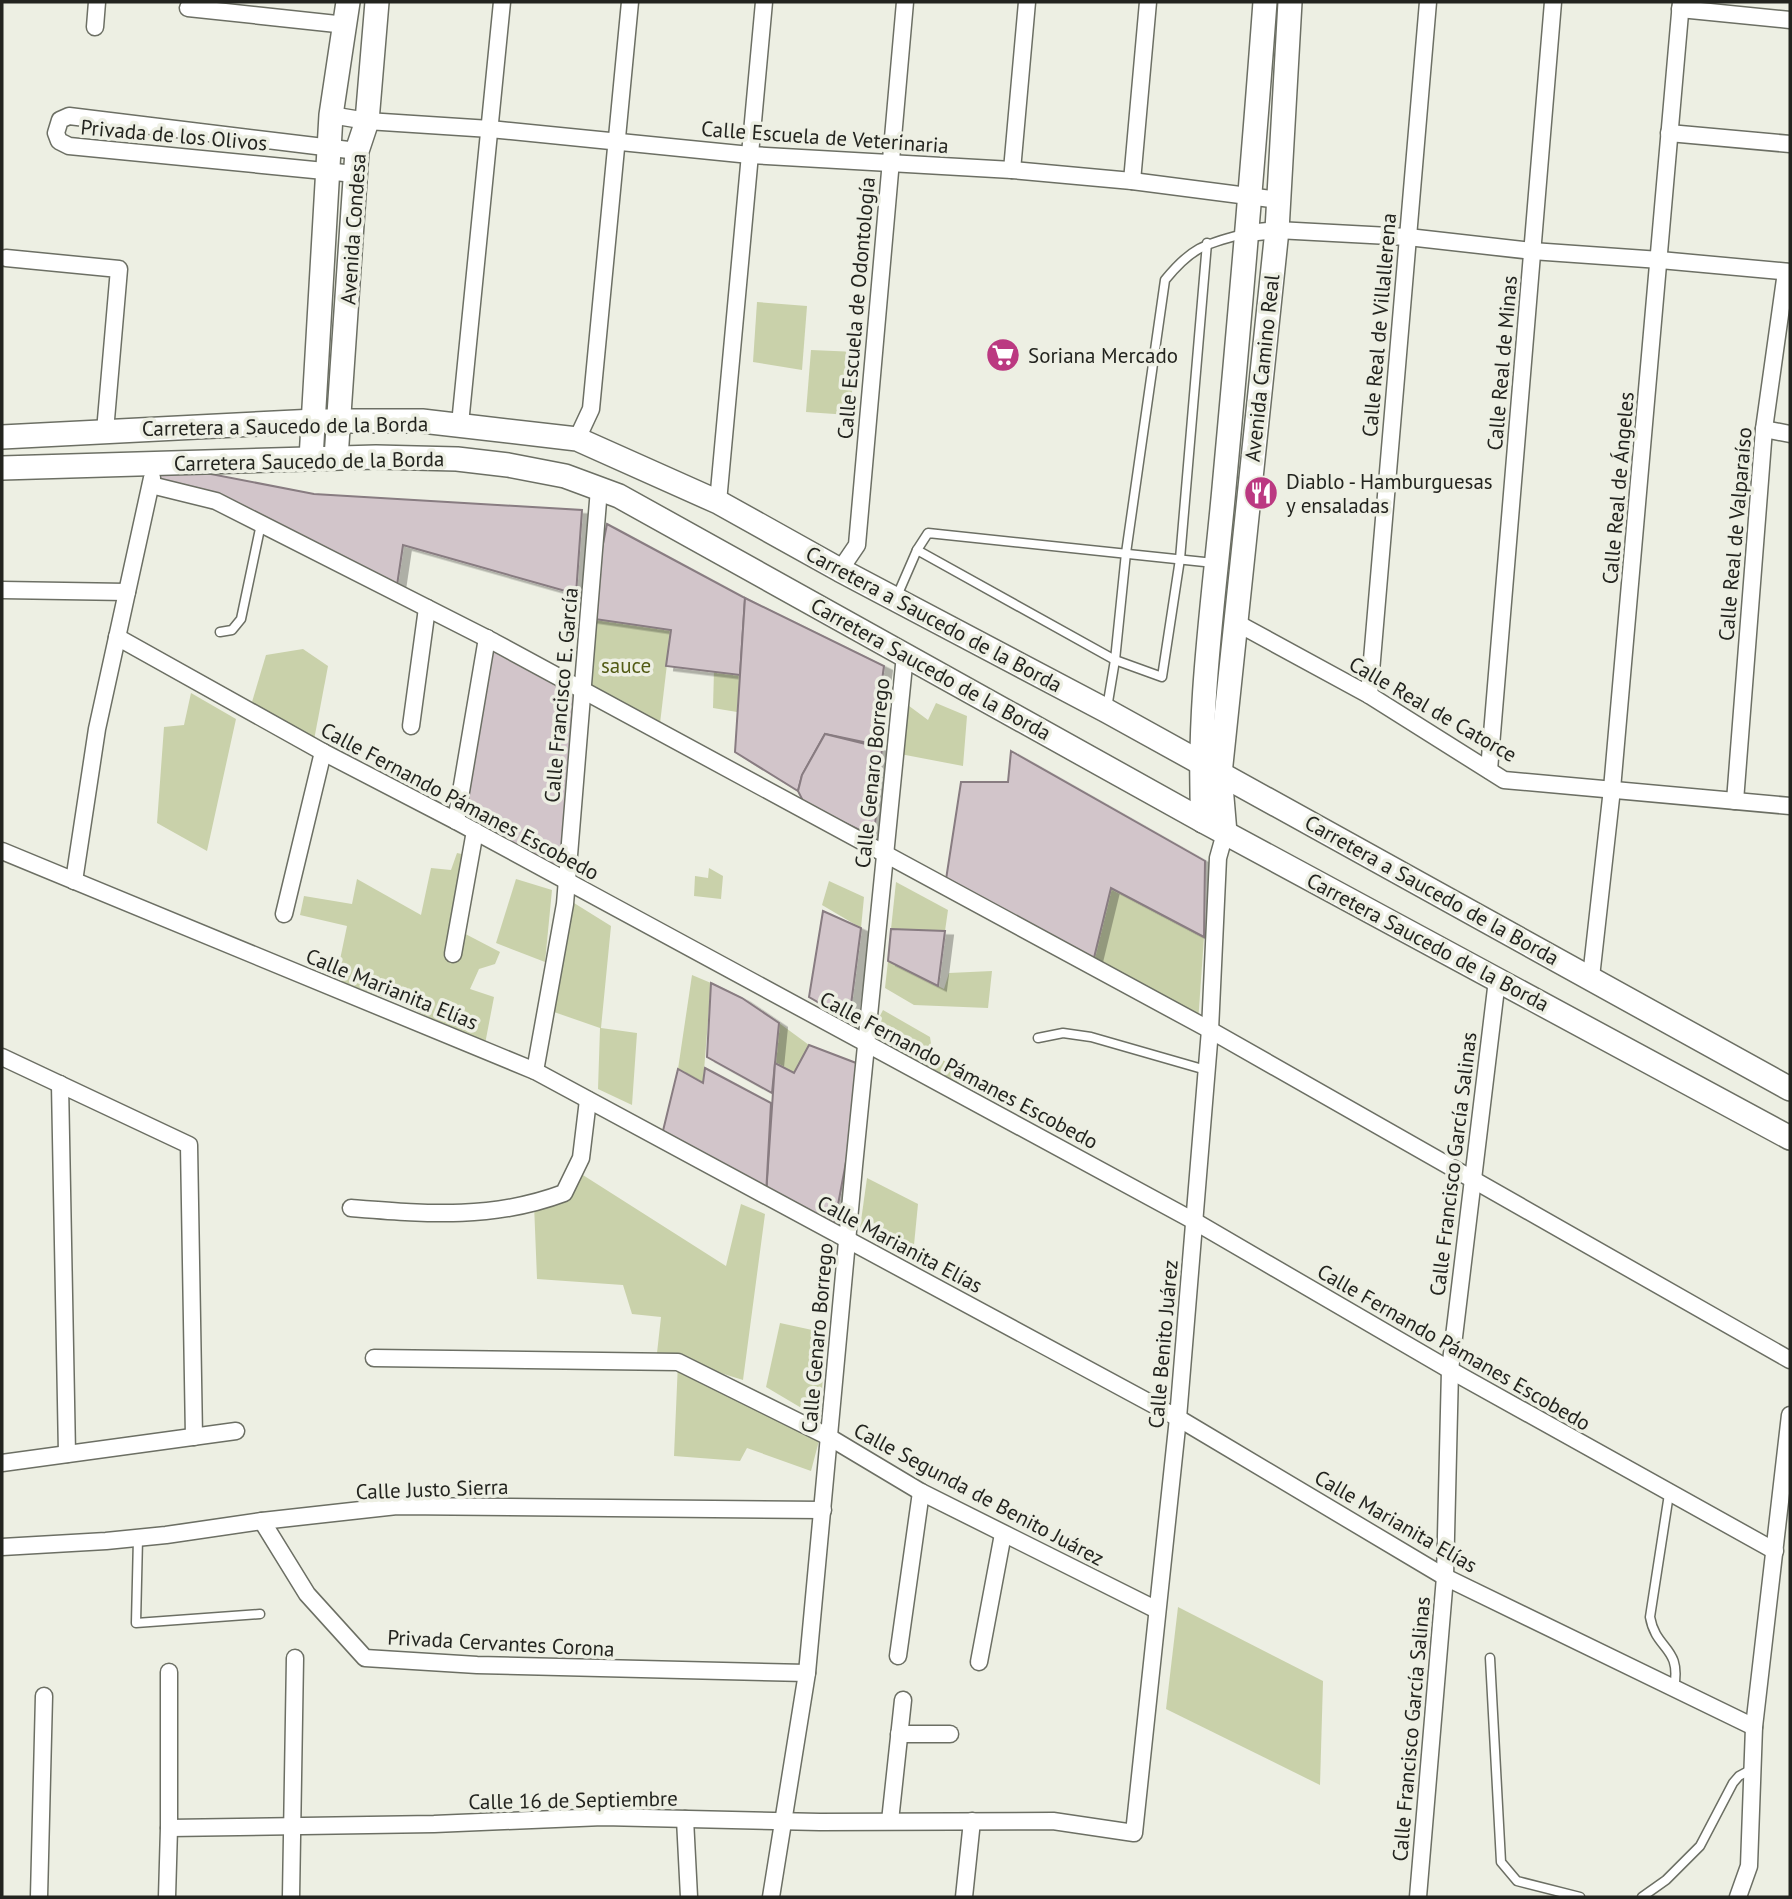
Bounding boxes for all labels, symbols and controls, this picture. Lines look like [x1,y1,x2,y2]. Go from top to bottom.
street label: Privada de los Olivos [80,113,268,157]
street label: Calle Escuela de Veterinaria [700,115,950,159]
street label: Avenida Condesa [334,152,372,306]
street label: Calle Escuela de Odontología [831,176,881,440]
street label: Calle Real de Villallerena [1356,212,1402,438]
street label: Avenida Camino Real [1239,273,1285,463]
street label: Calle Real de Minas [1481,274,1523,452]
supermarket icon: Soriana Mercado [984,336,1022,374]
place label: Soriana Mercado [1028,342,1178,369]
street label: Calle Real de Ángeles [1596,391,1640,585]
street label: Carretera a Saucedo de la Borda [142,410,428,442]
street label: Calle Real de Valparaíso [1712,426,1758,642]
street label: Carretera Saucedo de la Borda [174,445,444,477]
place label: Diablo - Hamburguesas y ensaladas [1286,468,1493,519]
restaurant icon: Diablo - Hamburguesas y ensaladas [1242,474,1280,512]
street label: Carretera a Saucedo de la Borda [801,540,1067,698]
street label: Calle Francisco E. García [538,586,584,804]
street label: Carretera Saucedo de la Borda [806,592,1056,746]
street label: Calle Real de Catorce [1344,650,1522,768]
park label: sauce [601,652,651,679]
street label: Calle Genaro Borrego [849,677,895,869]
street label: Calle Fernando Pámanes Escobedo [316,716,604,886]
street label: Carretera a Saucedo de la Borda [1300,809,1564,971]
street label: Carretera Saucedo de la Borda [1302,867,1554,1017]
street label: Calle Marianita Elías [302,942,482,1036]
street label: Calle Fernando Pámanes Escobedo [815,985,1103,1155]
street label: Calle Francisco García Salinas [1423,1030,1483,1298]
street label: Calle Marianita Elías [813,1189,987,1299]
street label: Calle Genaro Borrego [795,1242,839,1434]
street label: Calle Fernando Pámanes Escobedo [1312,1258,1596,1436]
street label: Calle Benito Juárez [1142,1259,1184,1429]
street label: Calle Segunda de Benito Juárez [849,1416,1109,1572]
street label: Calle Marianita Elías [1310,1463,1482,1579]
street label: Calle Justo Sierra [355,1473,509,1505]
street label: Calle Francisco García Salinas [1386,1595,1436,1863]
street label: Privada Cervantes Corona [387,1624,615,1662]
street label: Calle 16 de Septiembre [468,1785,678,1815]

